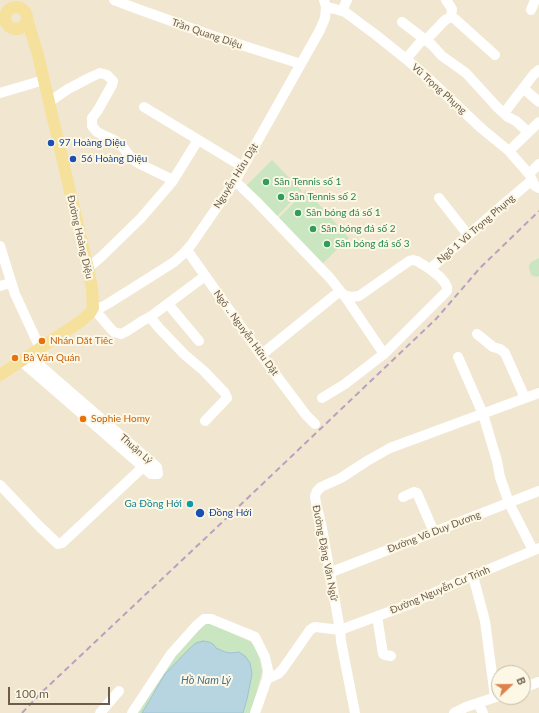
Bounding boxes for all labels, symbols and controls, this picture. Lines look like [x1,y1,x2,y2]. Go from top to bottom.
street label: Trần Quang Diệu [170,16,244,52]
street label: Vũ Trọng Phụng [409,61,469,117]
place label: 97 Hoàng Diệu [59,137,125,149]
marker: 97 Hoàng Diệu [46,138,56,148]
street label: Nguyễn Hữu Dật [211,141,261,211]
place label: 56 Hoàng Diệu [81,153,147,165]
marker: 56 Hoàng Diệu [68,154,78,164]
place label: Sân Tennis số 1 [274,176,341,188]
marker: Sân Tennis số 1 [261,177,271,187]
place label: Sân Tennis số 2 [289,191,356,203]
marker: Sân Tennis số 2 [276,192,286,202]
street label: Ngõ 1 Vũ Trọng Phụng [435,192,517,266]
street label: Đường Hoàng Diệu [65,194,95,280]
place label: Sân bóng đá số 1 [306,207,381,219]
marker: Sân bóng đá số 1 [293,208,303,218]
place label: Sân bóng đá số 2 [321,223,396,235]
marker: Sân bóng đá số 2 [308,224,318,234]
place label: Sân bóng đá số 3 [335,238,410,250]
marker: Sân bóng đá số 3 [322,239,332,249]
street label: Ngõ .. Nguyễn Hữu Dật [211,288,281,378]
place label: Nhán Dăt Tiêc [50,335,113,347]
marker: Nhán Dăt Tiêc [37,336,47,346]
place label: Bà Ván Quán [23,352,80,364]
marker: Bà Ván Quán [10,353,20,363]
place label: Sophie Homy [91,413,150,425]
marker: Sophie Homy [78,414,88,424]
street label: Thuận Lý [117,432,155,466]
place label: Ga Đồng Hới [125,498,182,510]
marker: Ga Đồng Hới [185,499,195,509]
street label: Đường Đặng Văn Ngữ [310,504,340,602]
marker: Đồng Hới [194,507,206,519]
place label: Đồng Hới [209,507,252,519]
street label: Đường Võ Duy Dương [386,509,482,555]
street label: Đường Nguyễn Cư Trinh [388,563,492,617]
north arrow [491,665,531,705]
water label: Hồ Nam Lý [181,673,231,687]
text: B [514,675,529,686]
scale bar [10,679,112,705]
text: 100 m [15,686,49,701]

